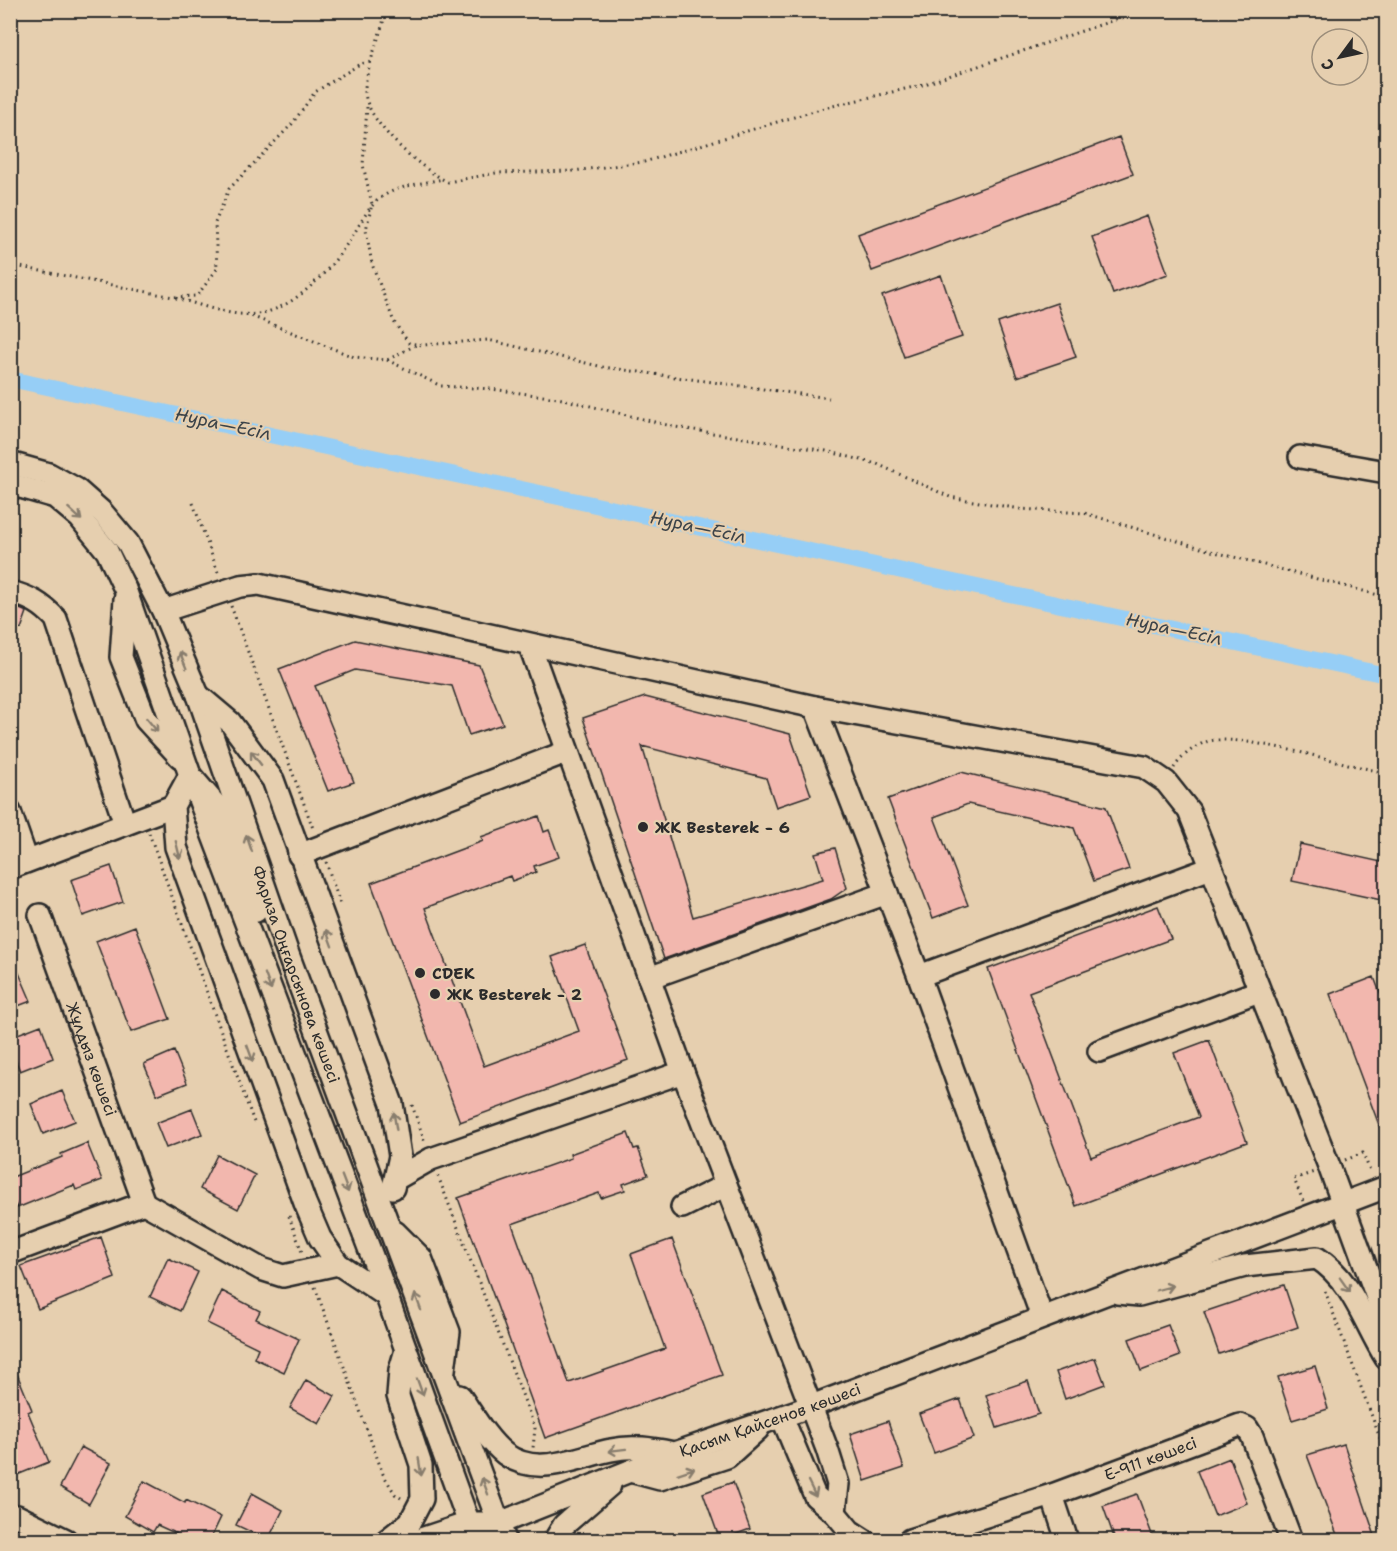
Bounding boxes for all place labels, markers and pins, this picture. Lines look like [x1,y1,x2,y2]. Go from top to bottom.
place label: ЖК Besterek - 6 [655,817,790,838]
marker: ЖК Besterek - 6 [636,820,650,834]
place label: CDEK [432,963,475,984]
marker: CDEK [413,966,427,980]
place label: ЖК Besterek - 2 [447,984,582,1005]
marker: ЖК Besterek - 2 [428,987,442,1001]

